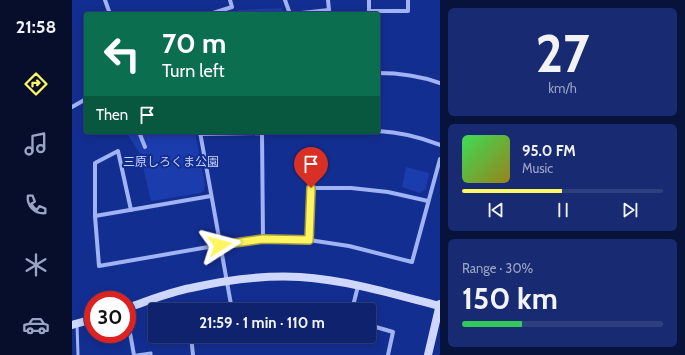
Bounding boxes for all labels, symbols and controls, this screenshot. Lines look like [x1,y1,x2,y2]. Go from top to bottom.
text: 21:58 [16,16,56,38]
text: 27 [535,22,590,85]
text: 70 m [162,26,226,60]
icon: left [96,28,148,80]
text: Turn left [162,60,225,82]
icon: directions [22,70,50,98]
text: km/h [548,80,577,96]
icon: arrive [136,104,158,126]
text: Then [96,106,128,124]
icon: music [22,130,50,158]
text: 95.0 FM [522,142,576,160]
pin [294,147,328,188]
icon: arrive [300,153,322,175]
park label: 三原しろくま公園 [123,154,219,169]
text: Music [522,160,553,176]
icon: phone [22,191,50,219]
icon: previous [485,199,507,221]
icon: pause [552,199,574,221]
icon: next [619,199,641,221]
position arrow [199,224,241,266]
icon: climate [22,251,50,279]
text: Range · 30% [462,260,533,276]
text: 150 km [462,280,558,317]
speed limit sign: 30 [84,291,136,343]
icon: car [22,311,50,339]
text: 21:59 · 1 min · 110 m [199,314,325,332]

